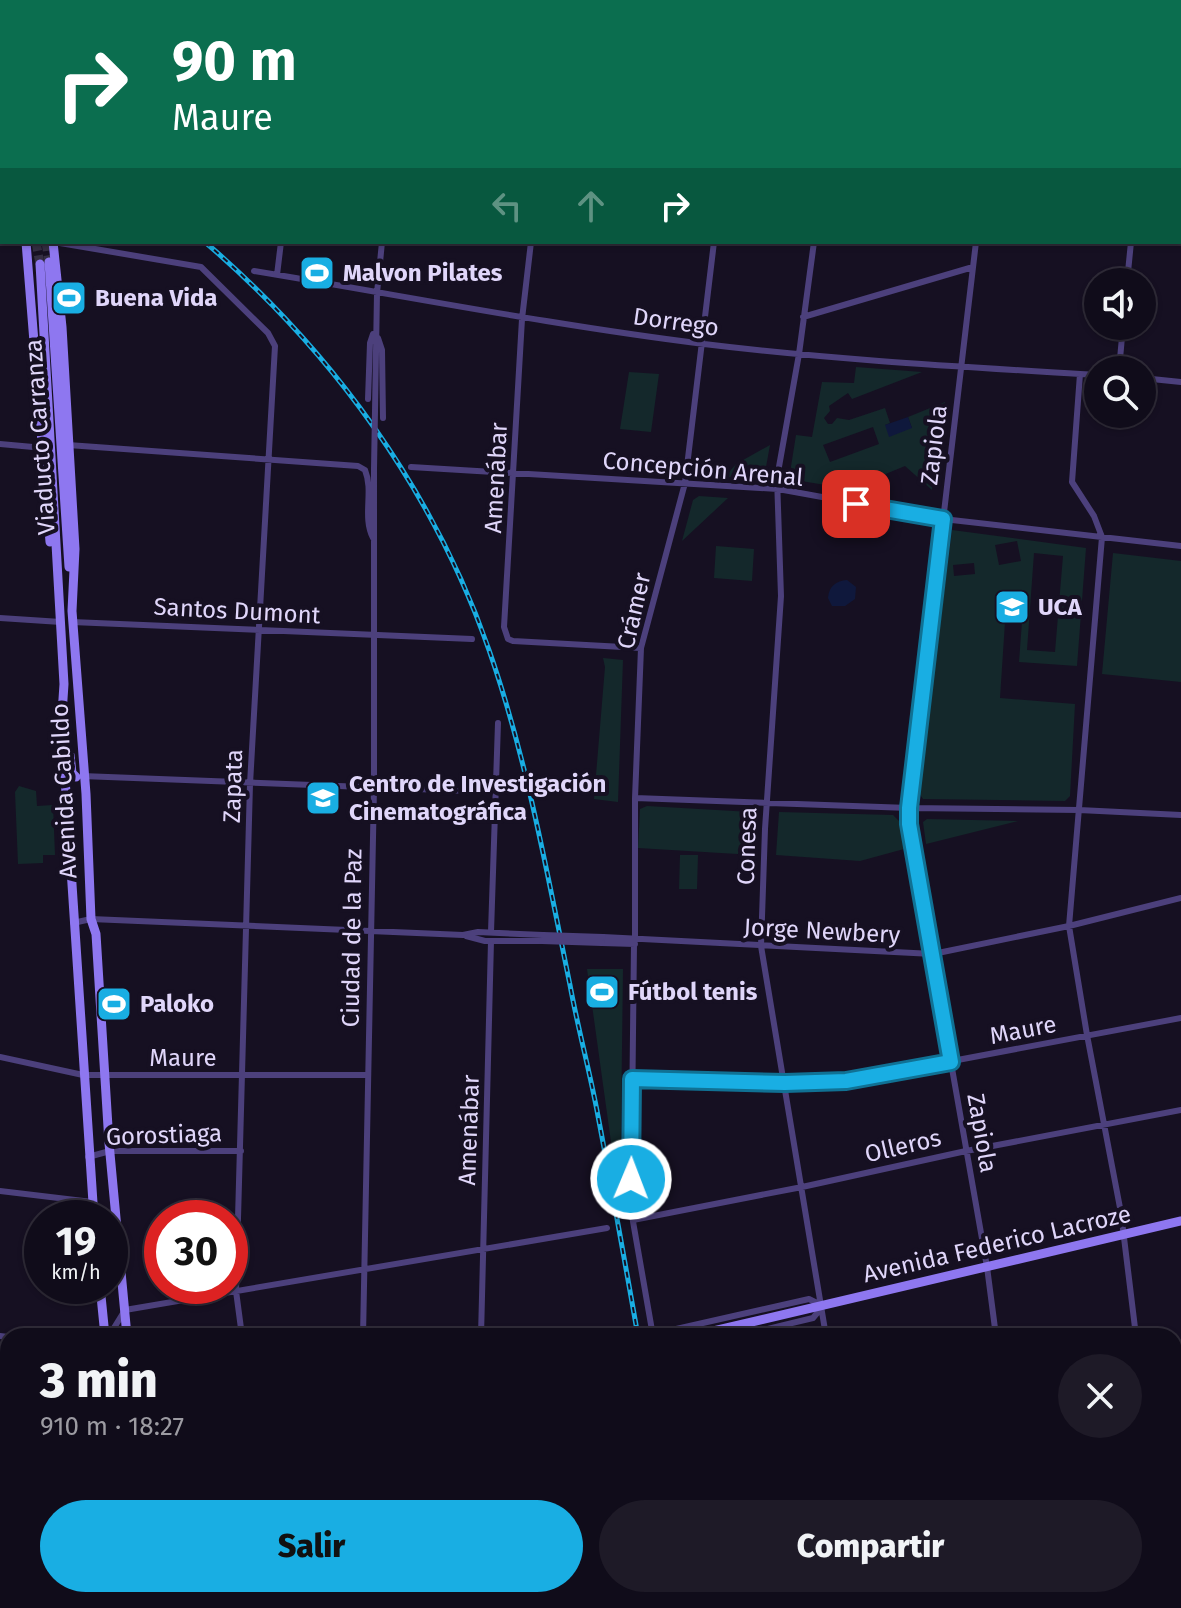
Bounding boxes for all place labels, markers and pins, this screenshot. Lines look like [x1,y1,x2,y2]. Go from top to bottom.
sports icon: Malvon Pilates [298,254,336,292]
place label: Malvon Pilates [343,259,503,287]
sports icon: Buena Vida [50,279,88,317]
place label: Buena Vida [95,284,217,312]
pin [822,470,890,538]
school or university icon: UCA [993,588,1031,626]
place label: UCA [1038,593,1082,621]
place label: Centro de Investigación Cinematográfica [349,770,606,826]
school or university icon: Centro de Investigación Cinematográfica [304,779,342,817]
sports icon: Fútbol tenis [583,973,621,1011]
place label: Fútbol tenis [628,978,758,1006]
sports icon: Paloko [95,985,133,1023]
place label: Paloko [140,990,214,1018]

